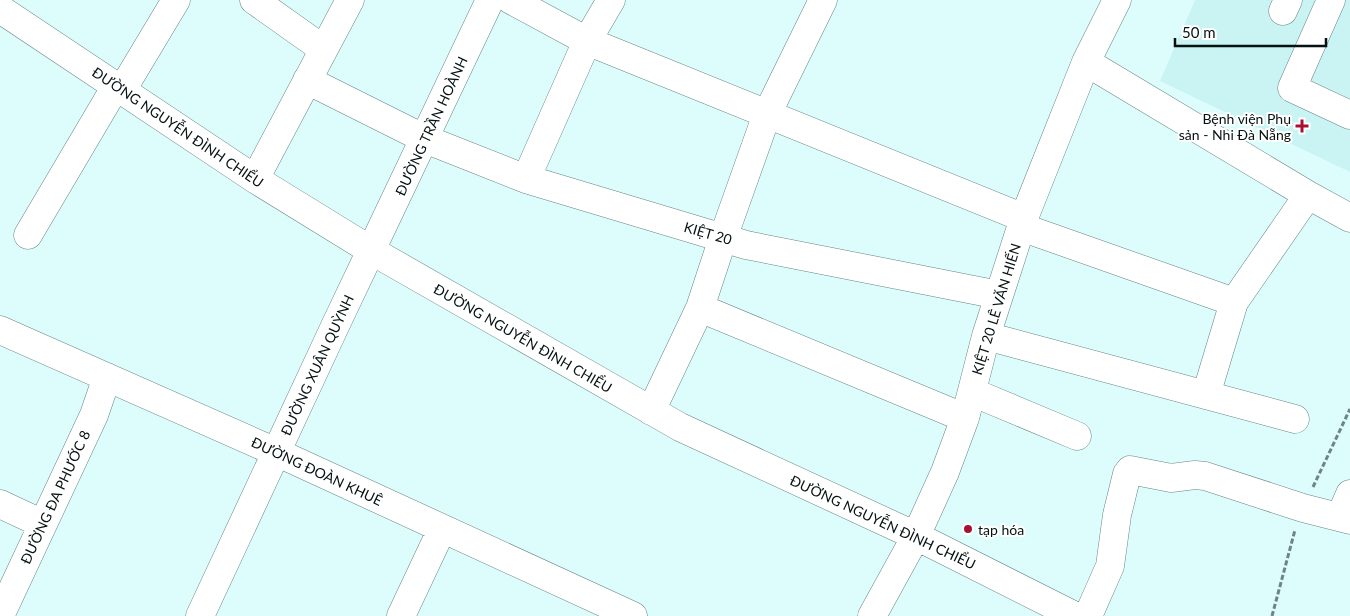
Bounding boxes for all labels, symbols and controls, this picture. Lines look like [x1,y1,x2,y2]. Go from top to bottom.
scale bar [1175,15,1326,47]
text: 50 m [1182,23,1216,41]
street label: ĐƯỜNG TRẦN HOÀNH [391,54,471,198]
street label: ĐƯỜNG NGUYỄN ĐÌNH CHIỂU [89,63,267,191]
place label: Bệnh viện Phụ sản - Nhi Đà Nẵng [1179,110,1291,143]
marker: Bệnh viện Phụ sản - Nhi Đà Nẵng [1295,119,1309,133]
street label: KIỆT 20 [682,218,734,248]
street label: KIỆT 20 LÊ VĂN HIẾN [968,241,1024,377]
street label: ĐƯỜNG NGUYỄN ĐÌNH CHIỂU [431,280,615,396]
street label: ĐƯỜNG XUÂN QUỲNH [277,292,357,438]
street label: ĐƯỜNG ĐA PHƯỚC 8 [17,428,93,566]
street label: ĐƯỜNG ĐOÀN KHUÊ [249,433,385,509]
street label: ĐƯỜNG NGUYỄN ĐÌNH CHIỂU [787,471,979,573]
place label: tạp hóa [978,521,1024,538]
marker: tạp hóa [962,523,974,535]

